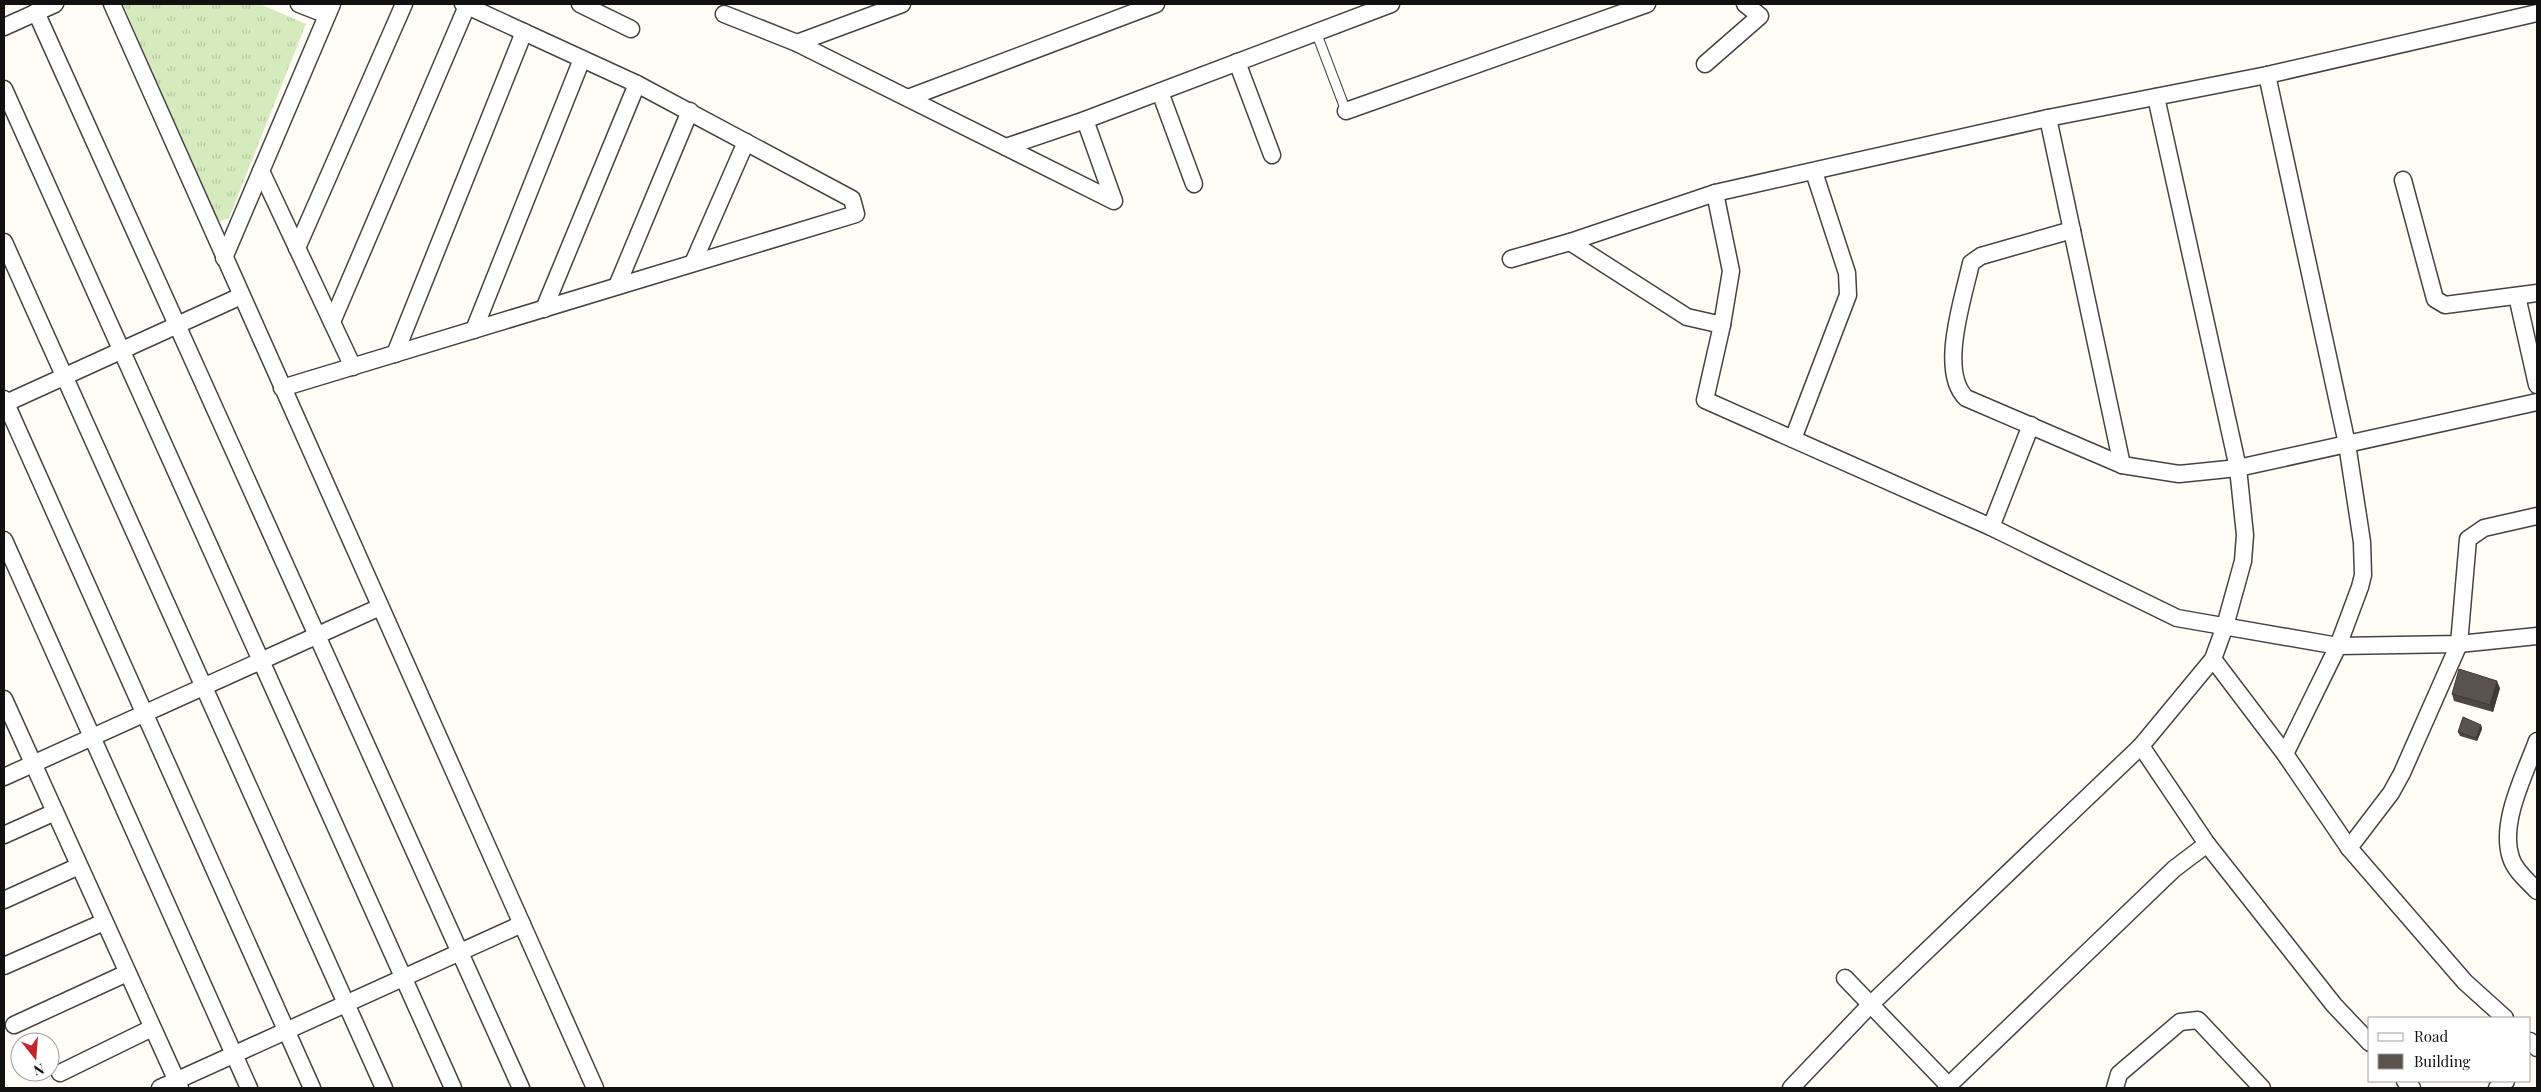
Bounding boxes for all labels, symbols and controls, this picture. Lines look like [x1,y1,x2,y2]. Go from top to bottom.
legend [2368,1017,2531,1082]
text: Road [2414,1026,2448,1046]
north arrow [10,1032,60,1082]
text: Building [2414,1051,2471,1071]
text: N [31,1059,47,1080]

